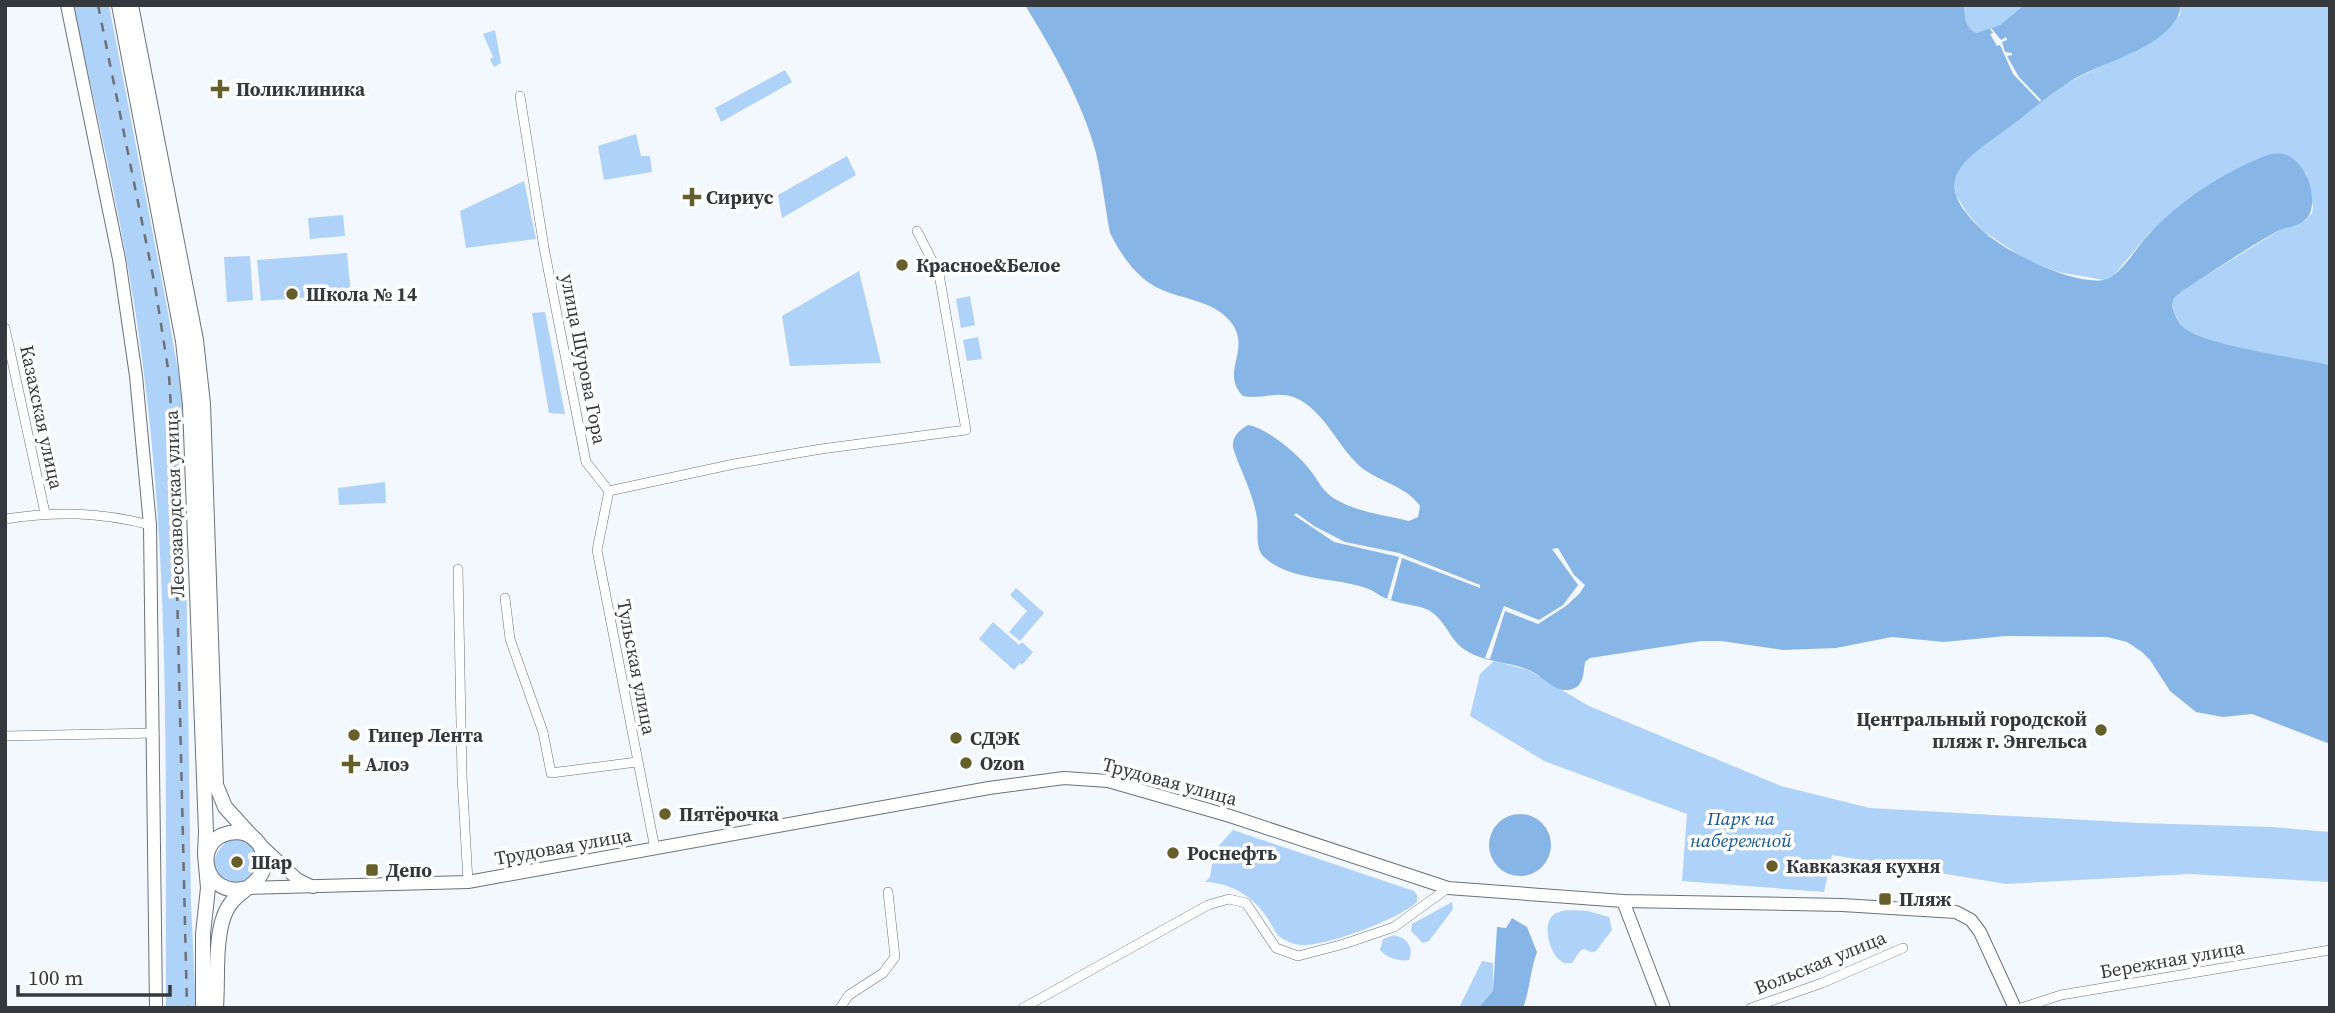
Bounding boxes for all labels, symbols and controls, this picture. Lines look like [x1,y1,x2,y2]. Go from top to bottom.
place label: Поликлиника [236,76,366,102]
marker: Поликлиника [210,79,230,99]
place label: Сириус [706,184,774,210]
marker: Сириус [684,189,700,205]
place label: Красное&Белое [916,252,1060,278]
marker: Красное&Белое [894,257,910,273]
street label: улица Шурова Гора [555,272,613,447]
place label: Школа № 14 [306,281,417,307]
marker: Школа № 14 [284,286,300,302]
street label: Казахская улица [14,343,70,492]
street label: Лесозаводская улица [158,409,190,598]
street label: Тульская улица [611,597,663,737]
place label: Центральный городской пляж г. Энгельса [1856,706,2088,754]
place label: Гипер Лента [368,722,484,748]
marker: Центральный городской пляж г. Энгельса [2093,722,2109,738]
place label: СДЭК [970,725,1021,751]
marker: Гипер Лента [346,727,362,743]
marker: СДЭК [948,730,964,746]
place label: Ozon [980,750,1025,776]
place label: Алоэ [365,751,409,777]
street label: Трудовая улица [1100,751,1241,812]
marker: Ozon [958,755,974,771]
marker: Алоэ [343,756,359,772]
place label: Пятёрочка [679,801,780,827]
park label: Парк на набережной [1690,805,1792,853]
marker: Пятёрочка [657,806,673,822]
street label: Трудовая улица [493,821,634,871]
place label: Роснефть [1187,840,1277,866]
marker: Роснефть [1165,845,1181,861]
place label: Шар [251,849,293,875]
place label: Кавказкая кухня [1786,853,1941,879]
marker: Шар [229,854,245,870]
place label: Депо [386,857,432,883]
marker: Кавказкая кухня [1764,858,1780,874]
marker: Депо [364,862,380,878]
place label: Пляж [1899,886,1951,912]
marker: Пляж [1877,891,1893,907]
street label: Вольская улица [1750,924,1890,1000]
street label: Бережная улица [2098,933,2247,984]
scale bar [18,954,170,998]
text: 100 m [28,963,83,992]

